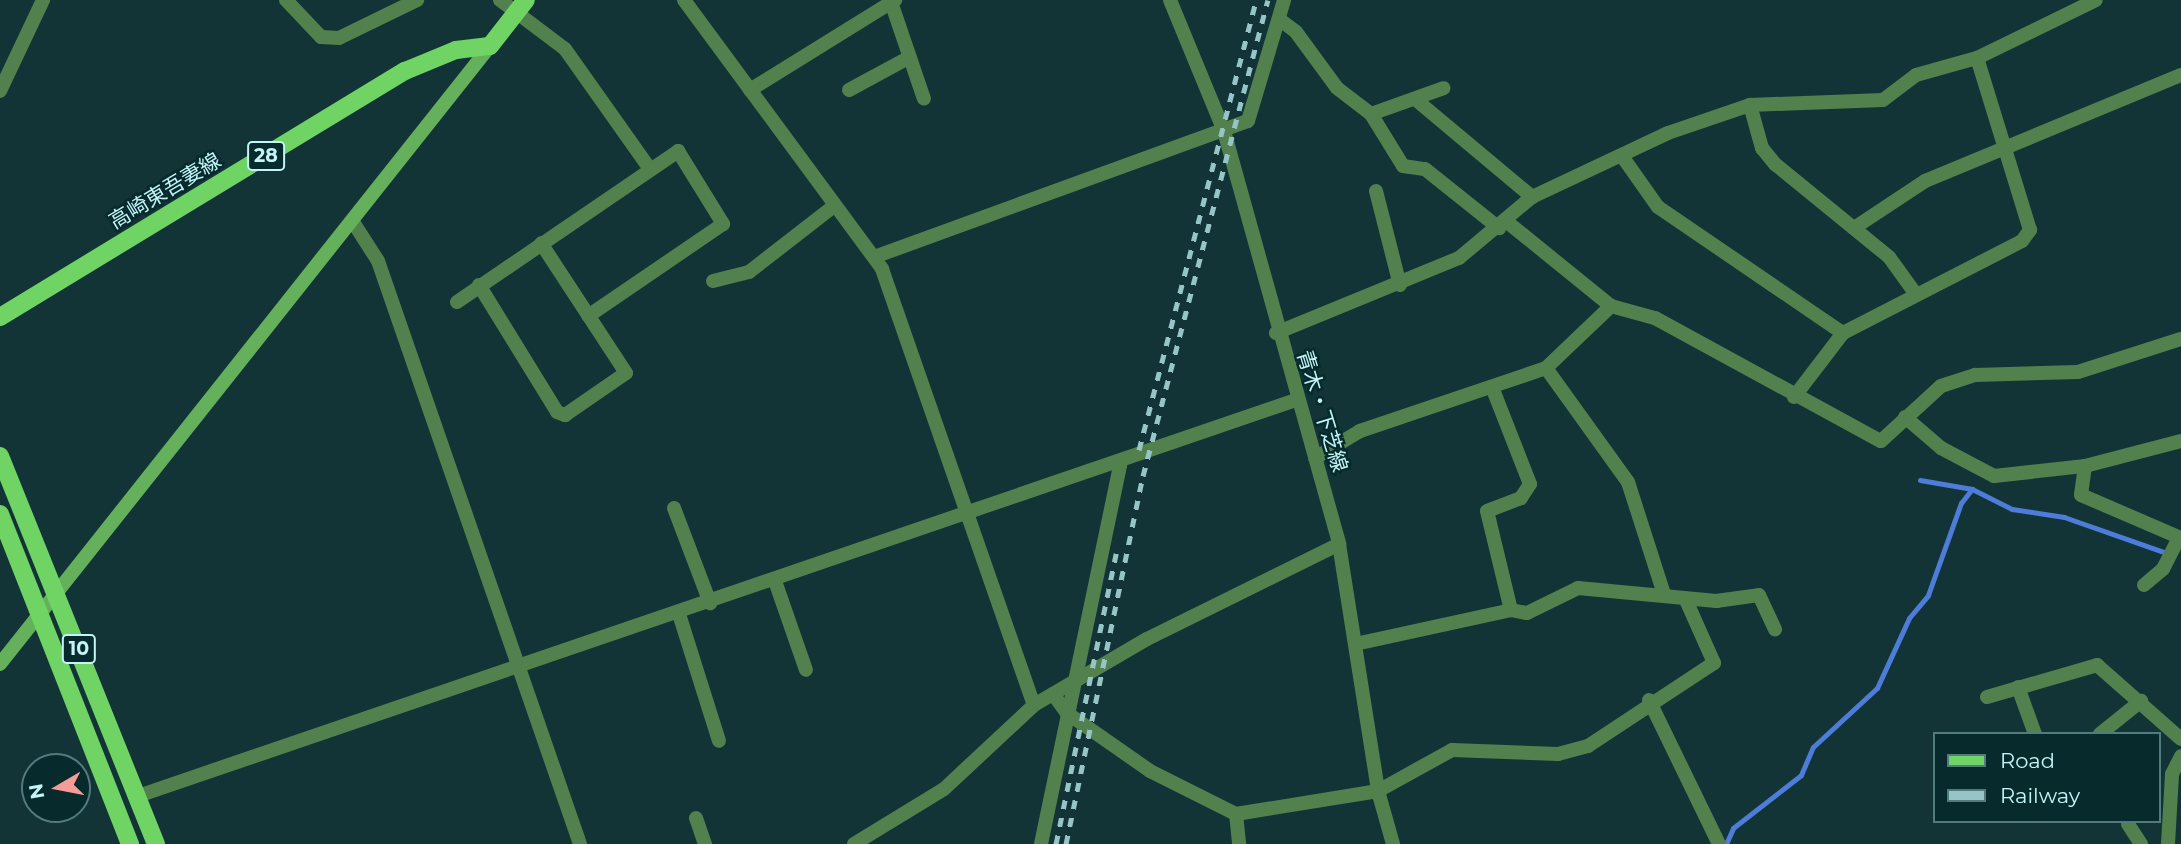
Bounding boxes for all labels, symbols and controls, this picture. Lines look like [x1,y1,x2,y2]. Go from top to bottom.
road number: 28 [247,140,285,172]
street label: 高崎東吾妻線 [105,148,225,234]
street label: 青木・下芝線 [1292,347,1352,475]
road number: 10 [62,634,96,664]
legend [1932,732,2160,823]
text: Road [2000,748,2055,773]
north arrow [21,753,91,823]
text: N [24,782,49,801]
text: Railway [2000,783,2080,808]

